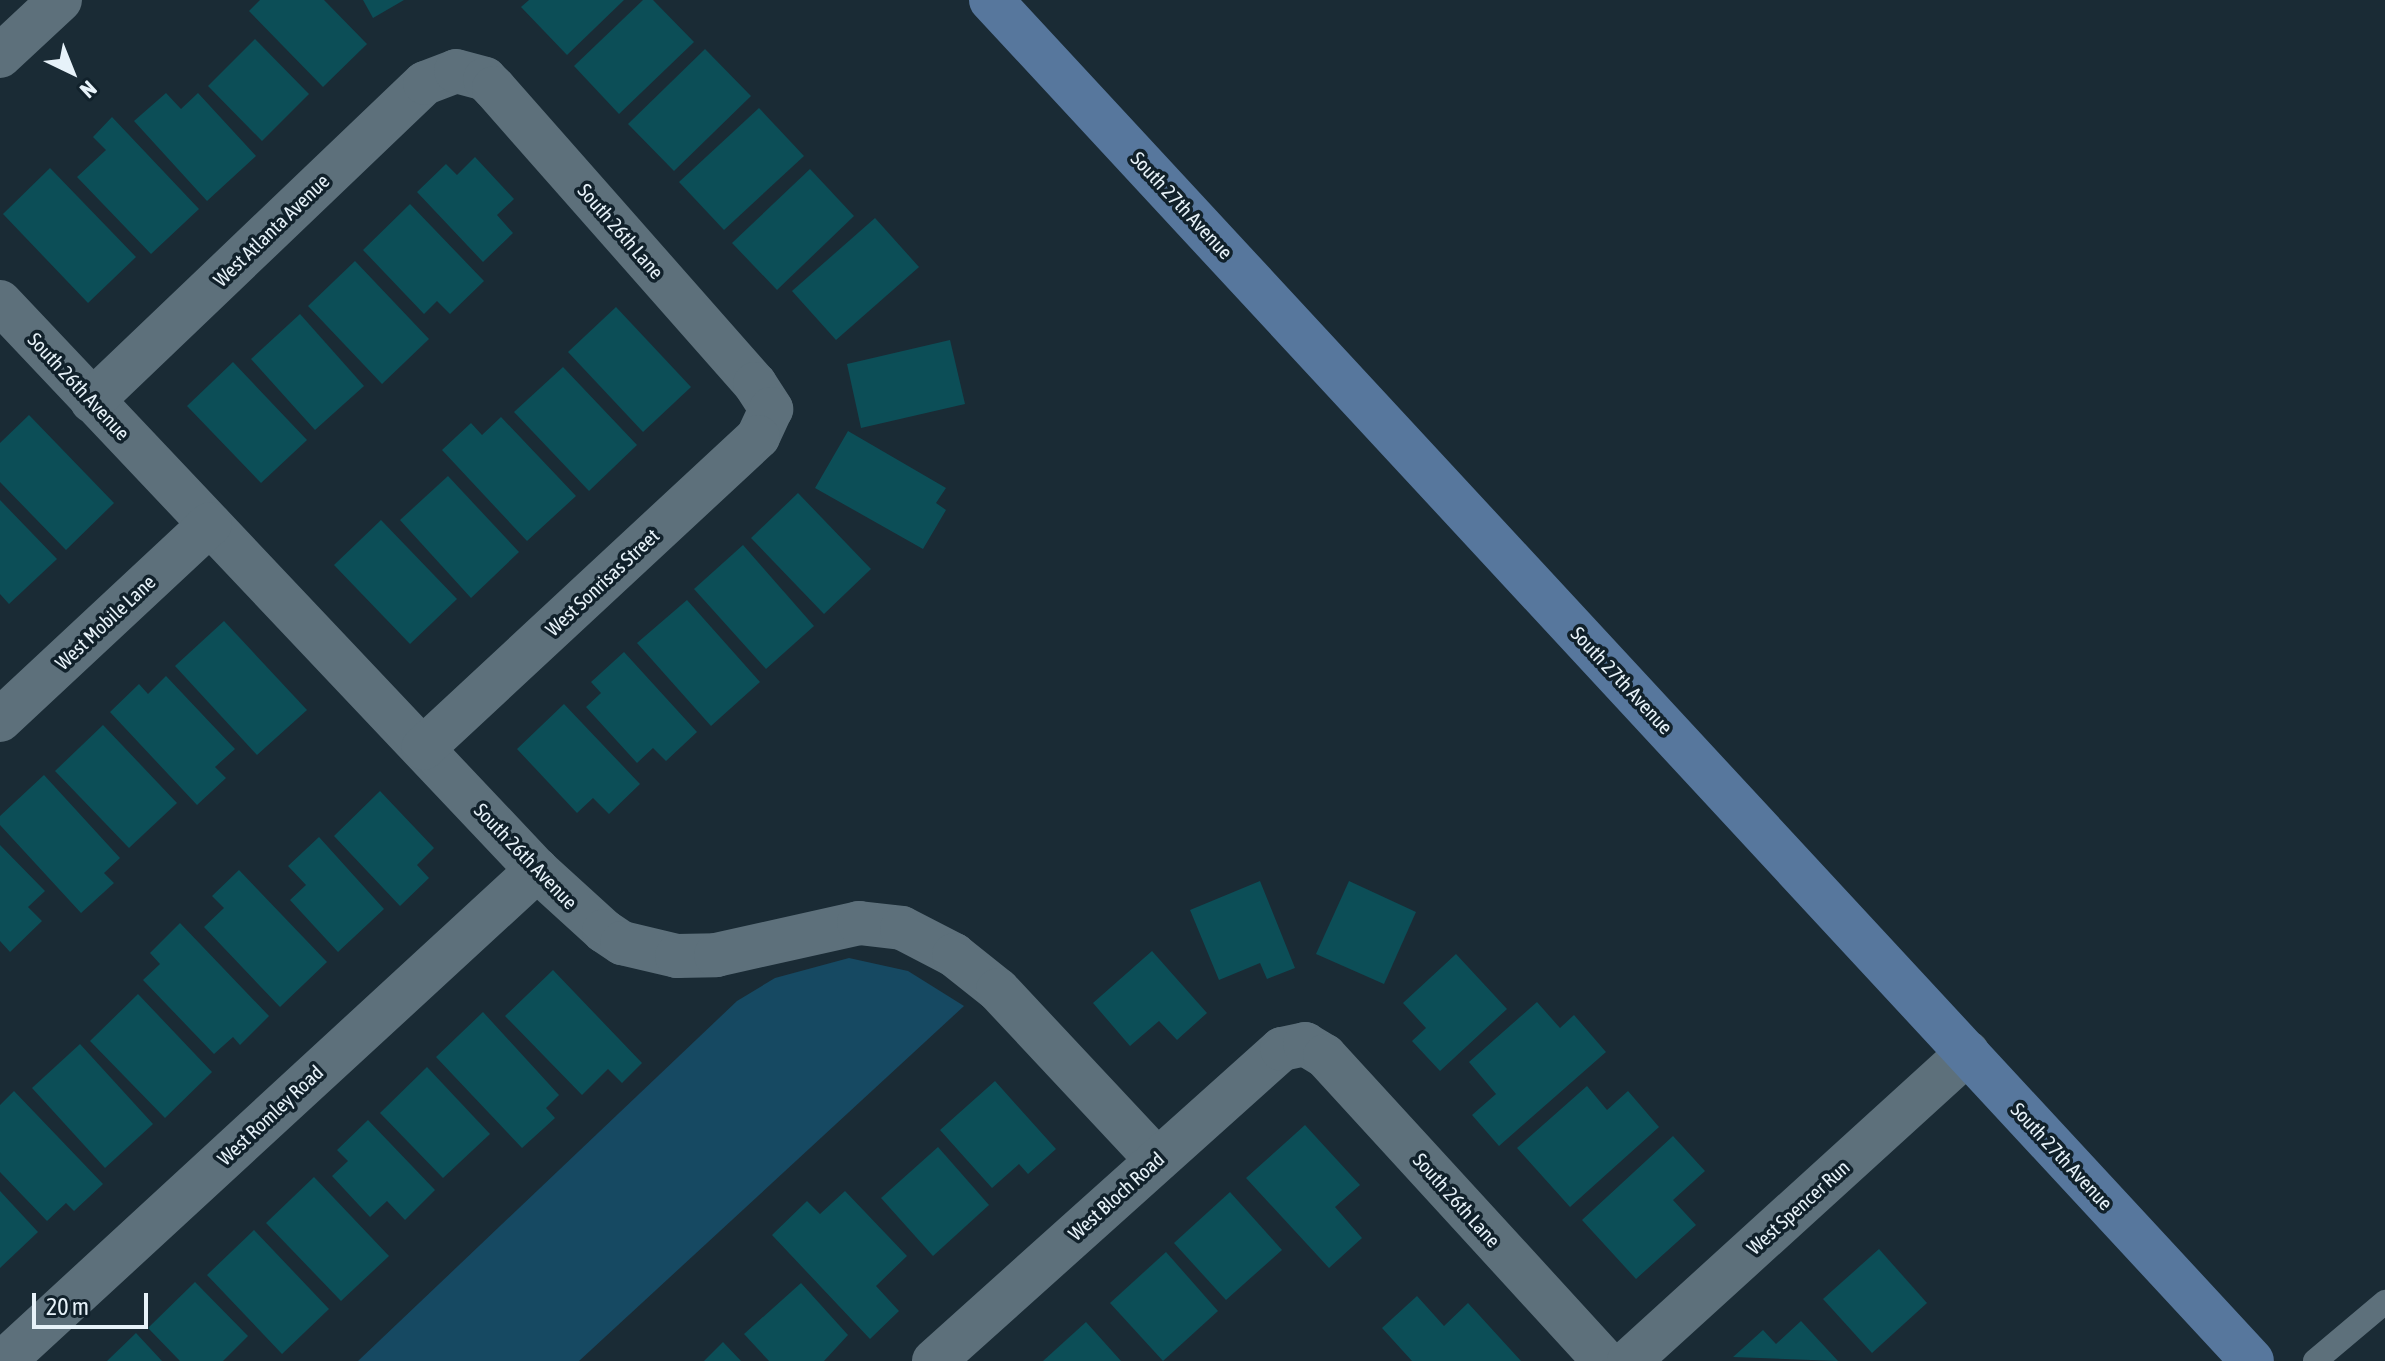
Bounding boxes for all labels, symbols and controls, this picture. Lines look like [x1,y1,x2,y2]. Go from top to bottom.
north arrow [32,32,112,112]
text: N [75,76,102,103]
street label: South 27th Avenue [1126,146,1238,264]
street label: West Atlanta Avenue [208,169,334,291]
street label: South 26th Lane [573,178,669,284]
street label: South 26th Avenue [23,327,135,445]
street label: West Sonrisas Street [540,523,664,641]
street label: West Mobile Lane [50,570,160,674]
street label: South 27th Avenue [1566,621,1678,739]
street label: South 26th Avenue [469,798,583,914]
street label: West Romley Road [212,1060,328,1170]
street label: South 27th Avenue [2006,1097,2118,1215]
street label: West Bloch Road [1063,1147,1169,1245]
street label: South 26th Lane [1408,1148,1506,1252]
street label: West Spencer Run [1742,1155,1854,1259]
scale bar [36,1277,152,1327]
text: 20 m [46,1293,89,1320]

